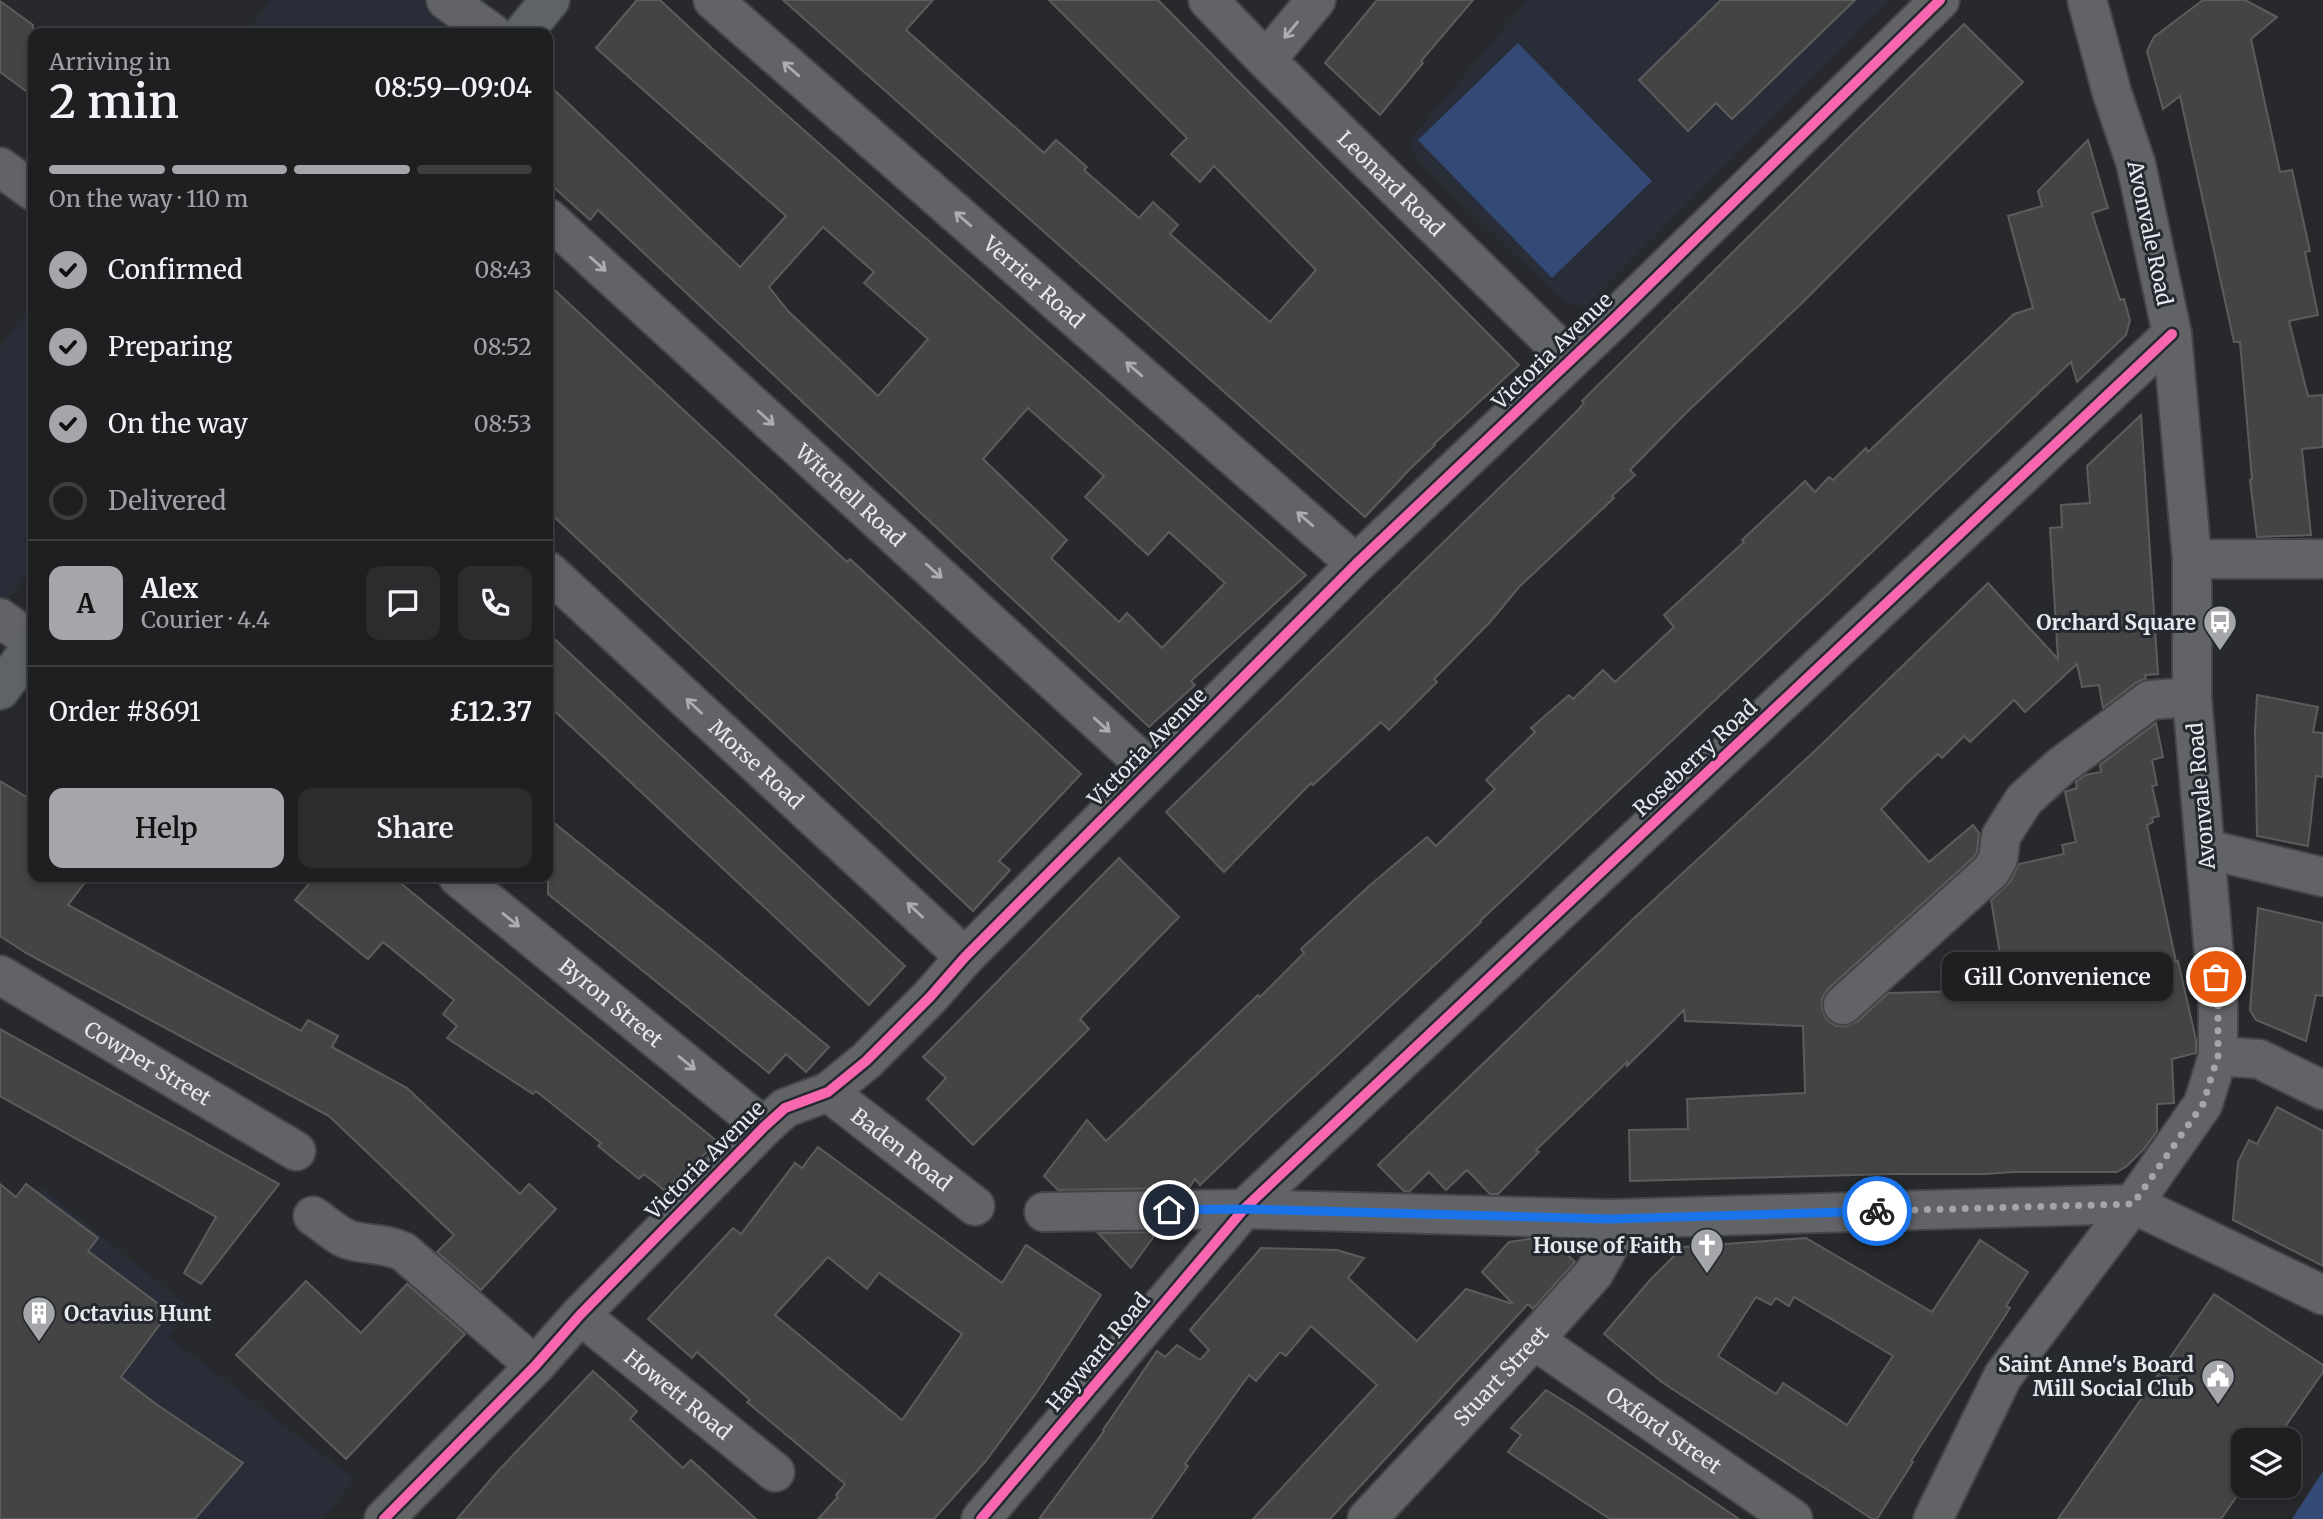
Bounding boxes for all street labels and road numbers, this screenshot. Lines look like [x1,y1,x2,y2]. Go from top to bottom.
street label: Leonard Road [1332,125,1451,242]
street label: Avonvale Road [2121,157,2179,308]
street label: Verrier Road [977,229,1091,333]
street label: Victoria Avenue [1485,287,1618,416]
street label: Witchell Road [789,437,911,552]
street label: Victoria Avenue [1081,682,1212,813]
street label: Roseberry Road [1627,694,1763,822]
street label: Morse Road [703,713,810,815]
street label: Avonvale Road [2181,721,2221,872]
street label: Byron Street [554,952,669,1053]
street label: Cowper Street [79,1015,216,1111]
street label: Victoria Avenue [639,1095,770,1226]
street label: Baden Road [846,1102,957,1197]
street label: Hayward Road [1040,1287,1156,1417]
street label: Stuart Street [1447,1320,1554,1432]
street label: Howett Road [619,1343,737,1445]
street label: Oxford Street [1601,1381,1727,1479]

